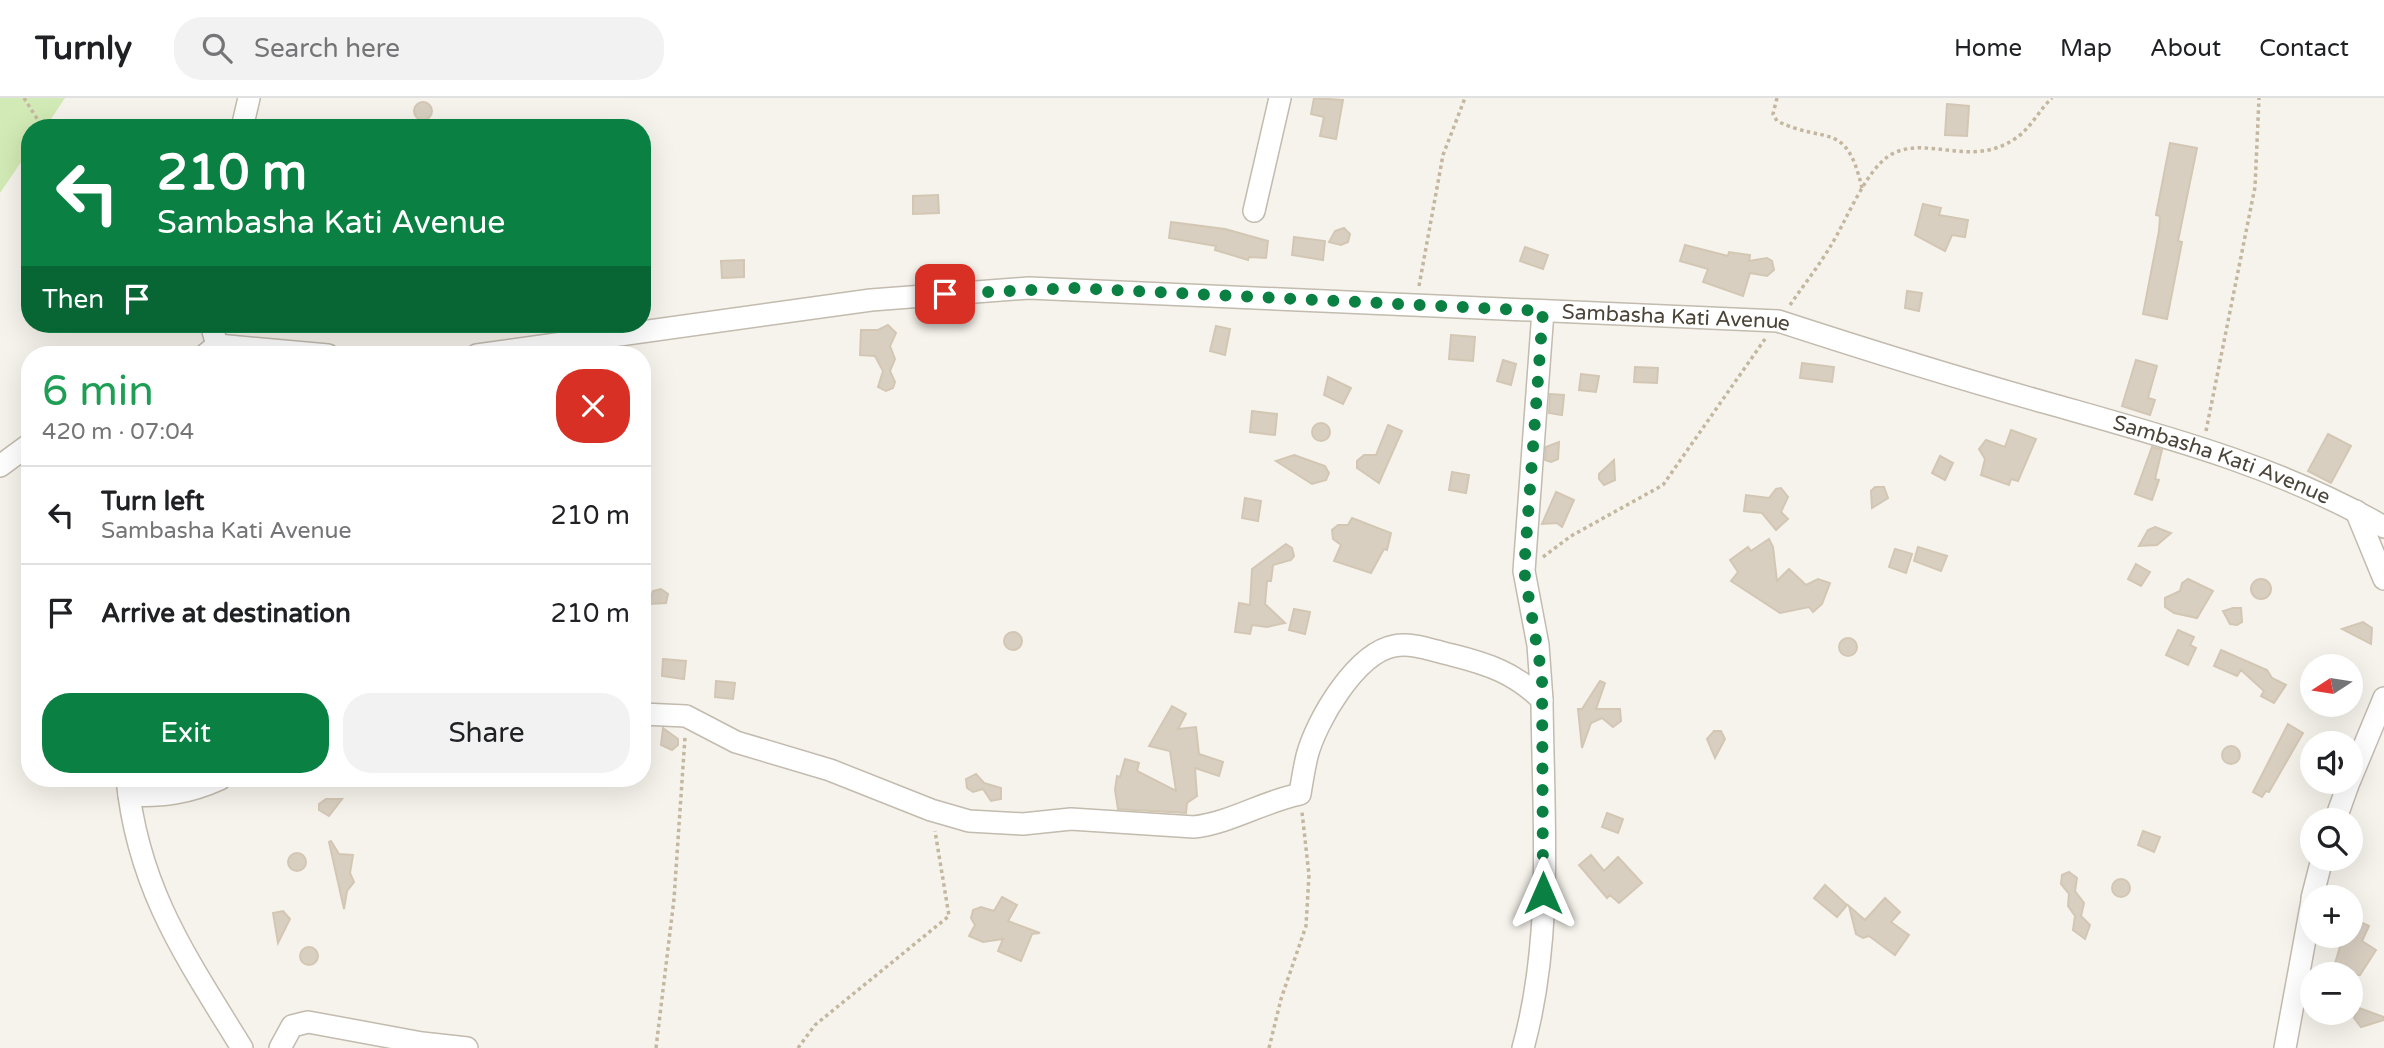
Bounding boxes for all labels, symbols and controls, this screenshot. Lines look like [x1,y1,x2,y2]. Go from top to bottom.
search box [174,17,664,80]
text: Turnly [35,29,132,68]
icon: search [198,29,236,67]
text: Search here [254,33,400,64]
text: Home [1954,34,2022,63]
text: Map [2060,34,2112,63]
text: About [2150,34,2221,63]
text: Contact [2259,34,2349,63]
text: 210 m [157,144,307,203]
icon: left [42,147,133,238]
text: Sambasha Kati Avenue [157,204,505,242]
pin [915,264,975,324]
icon: arrive [926,275,964,313]
icon: arrive [118,280,156,318]
text: Then [42,284,104,315]
street label: Sambasha Kati Avenue [1561,299,1794,337]
text: 6 min [42,366,154,417]
button: close [556,369,630,443]
street label: Sambasha Kati Avenue [2110,410,2335,510]
text: 420 m · 07:04 [42,418,194,446]
text: Turn left [101,486,204,517]
icon: left [42,496,80,534]
text: 210 m [550,500,630,531]
text: Sambasha Kati Avenue [101,517,351,545]
icon: arrive [42,594,80,632]
text: Arrive at destination [101,598,351,629]
text: 210 m [550,598,630,629]
north arrow [2300,654,2362,718]
map controls [2300,654,2363,1025]
button: Exit [42,693,329,773]
button: Share [343,693,630,773]
button: sound [2300,731,2363,794]
button: search [2300,808,2363,871]
position arrow [1506,856,1580,930]
button: + [2300,885,2363,948]
button: − [2300,962,2363,1025]

